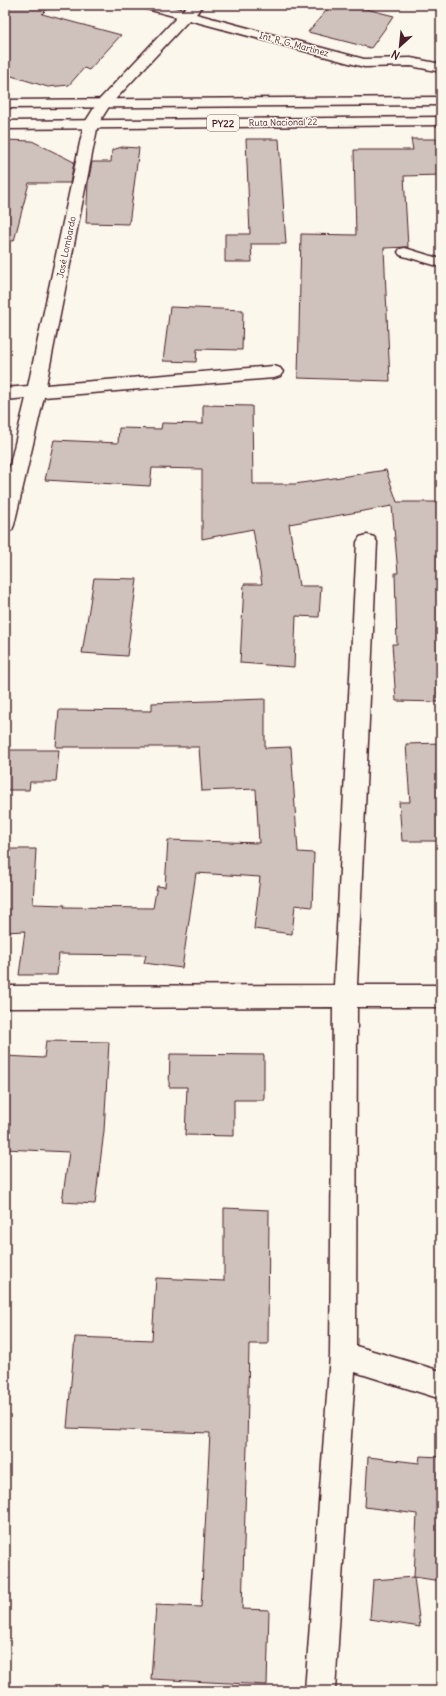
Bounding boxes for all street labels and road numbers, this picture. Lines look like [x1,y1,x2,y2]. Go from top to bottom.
street label: Int. R. G. Martinez [258,29,330,59]
road number: PY22 [207,115,239,131]
street label: Ruta Nacional 22 [249,116,317,128]
street label: José Lombardo [54,215,78,279]

